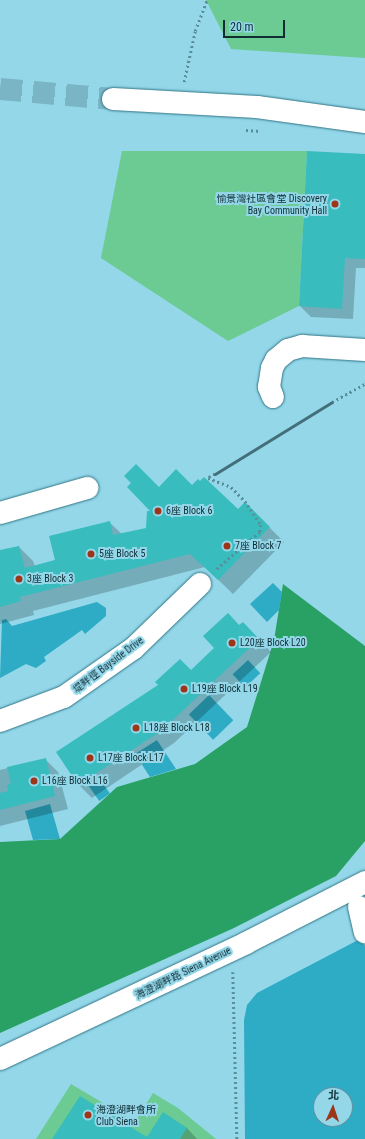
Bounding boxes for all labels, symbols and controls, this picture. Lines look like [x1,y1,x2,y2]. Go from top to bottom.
scale bar [225,12,287,38]
text: 20 m [230,20,254,34]
place label: 愉景灣社區會堂 Discovery Bay Community Hall [216,192,327,216]
marker: 愉景灣社區會堂 Discovery Bay Community Hall [330,199,340,209]
place label: 6座 Block 6 [166,505,212,517]
marker: 6座 Block 6 [153,506,163,516]
place label: 7座 Block 7 [235,540,281,552]
marker: 7座 Block 7 [222,541,232,551]
place label: 5座 Block 5 [99,548,145,560]
marker: 5座 Block 5 [86,549,96,559]
place label: 3座 Block 3 [27,573,73,585]
marker: 3座 Block 3 [14,574,24,584]
street label: 堤畔徑 Bayside Drive [70,635,146,695]
place label: L20座 Block L20 [240,637,306,649]
marker: L20座 Block L20 [227,638,237,648]
place label: L19座 Block L19 [192,683,258,695]
marker: L19座 Block L19 [179,684,189,694]
place label: L18座 Block L18 [144,722,210,734]
marker: L18座 Block L18 [131,723,141,733]
place label: L17座 Block L17 [98,752,164,764]
marker: L17座 Block L17 [85,753,95,763]
place label: L16座 Block L16 [42,775,108,787]
marker: L16座 Block L16 [29,776,39,786]
street label: 海澄湖畔路 Siena Avenue [133,945,233,1001]
north arrow [313,1087,353,1127]
text: 北 [328,1089,339,1102]
place label: 海澄湖畔會所 Club Siena [96,1103,156,1126]
marker: 海澄湖畔會所 Club Siena [83,1110,93,1120]

